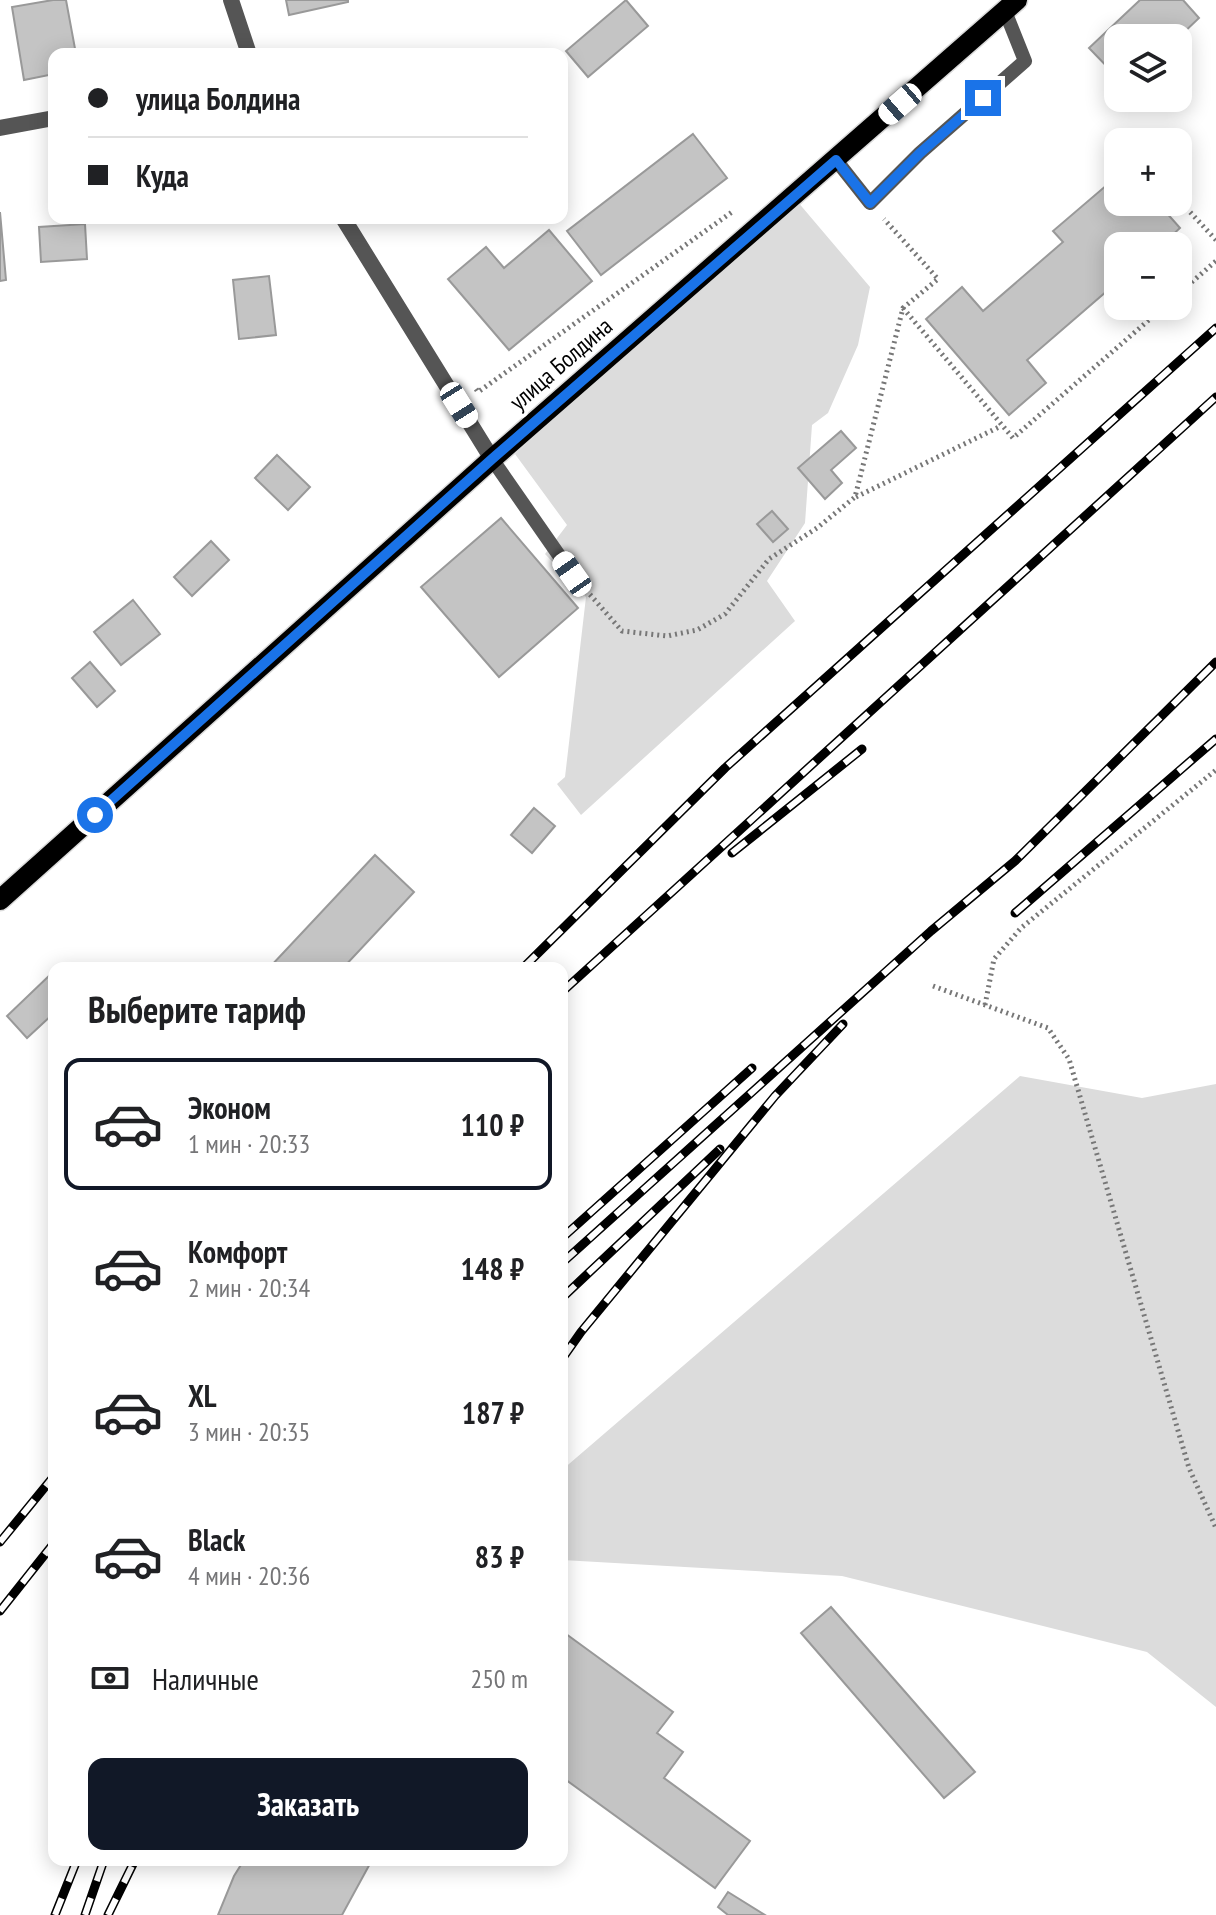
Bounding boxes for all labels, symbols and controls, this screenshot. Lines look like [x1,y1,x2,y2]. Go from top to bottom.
map controls [1104,24,1192,320]
button: layers [1104,24,1192,112]
text: улица Болдина [136,79,300,118]
car [874,79,926,129]
route end [965,80,1001,116]
button: + [1104,128,1192,216]
text: Куда [136,156,189,195]
button: − [1104,232,1192,320]
street label: улица Болдина [503,311,618,417]
car [436,378,482,432]
car [548,547,596,601]
route start [77,797,113,833]
text: Выберите тариф [88,986,306,1033]
icon: car [92,1088,164,1160]
text: Эконом [188,1088,271,1127]
text: 110 ₽ [460,1105,524,1144]
text: 1 мин · 20:33 [188,1127,310,1160]
icon: car [92,1232,164,1304]
text: Комфорт [188,1232,287,1271]
text: 148 ₽ [460,1249,524,1288]
text: 2 мин · 20:34 [188,1271,310,1304]
icon: car [92,1376,164,1448]
text: XL [188,1376,217,1415]
text: 187 ₽ [462,1393,524,1432]
text: 3 мин · 20:35 [188,1415,310,1448]
icon: car [92,1520,164,1592]
text: Black [188,1520,245,1559]
text: 83 ₽ [475,1537,524,1576]
text: 4 мин · 20:36 [188,1559,310,1592]
icon: cash [88,1656,132,1700]
text: Наличные [152,1659,259,1698]
text: 250 m [470,1662,528,1695]
button: Заказать [88,1758,528,1850]

